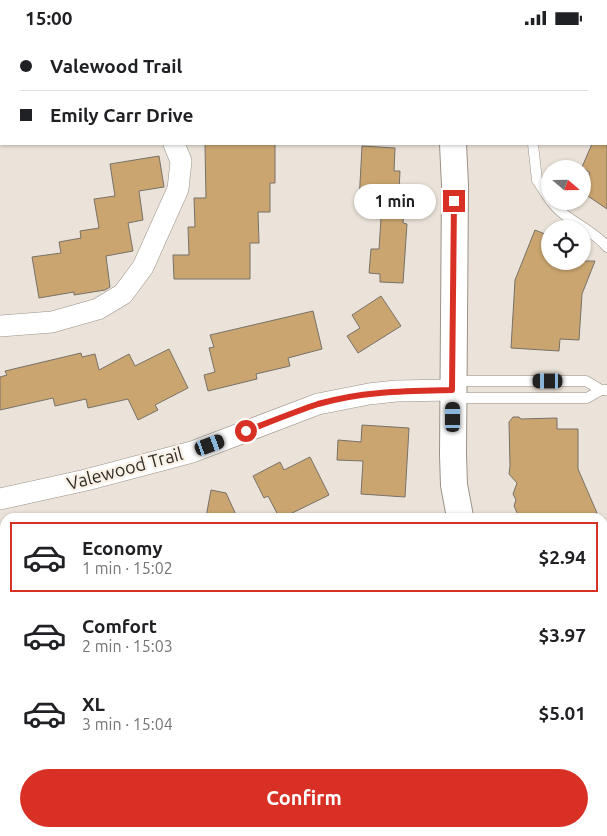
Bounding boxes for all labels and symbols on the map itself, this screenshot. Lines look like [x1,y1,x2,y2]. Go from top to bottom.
north arrow [541,160,591,210]
callout: 1 min [354,183,436,219]
route end [443,190,465,212]
car [533,374,563,389]
car [445,402,460,432]
route start [235,420,257,442]
car [193,433,226,457]
street label: Valewood Trail [65,443,185,493]

